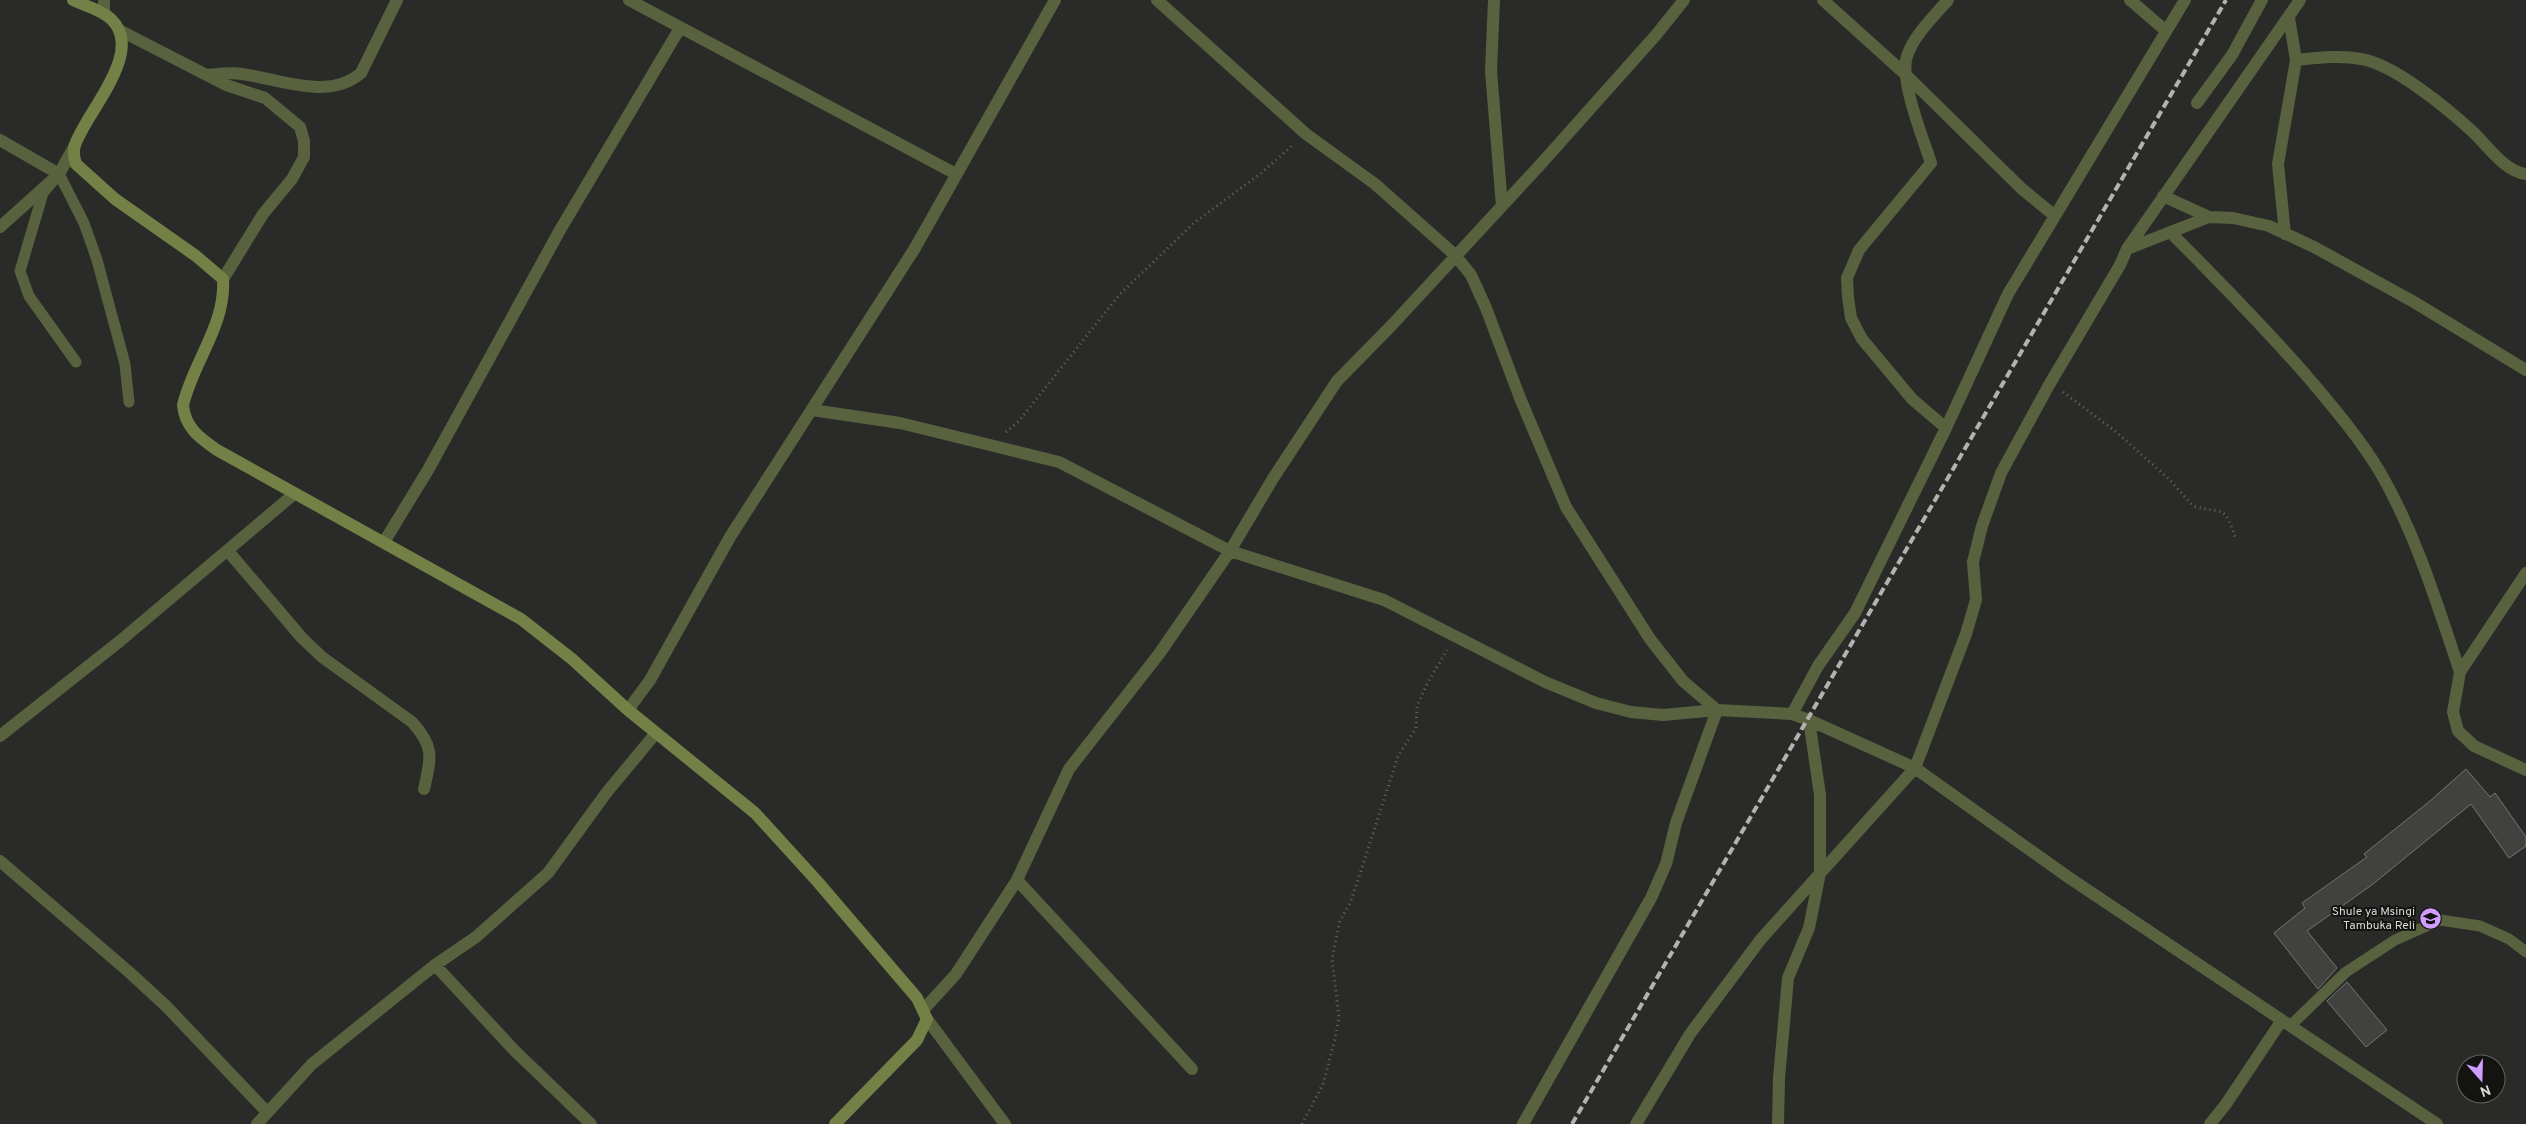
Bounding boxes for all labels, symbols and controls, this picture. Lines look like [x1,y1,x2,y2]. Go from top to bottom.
place label: Shule ya Msingi Tambuka Reli [2332,904,2415,934]
school or university icon: Shule ya Msingi Tambuka Reli [2419,906,2443,930]
north arrow [2456,1054,2506,1104]
text: N [2477,1080,2493,1100]

